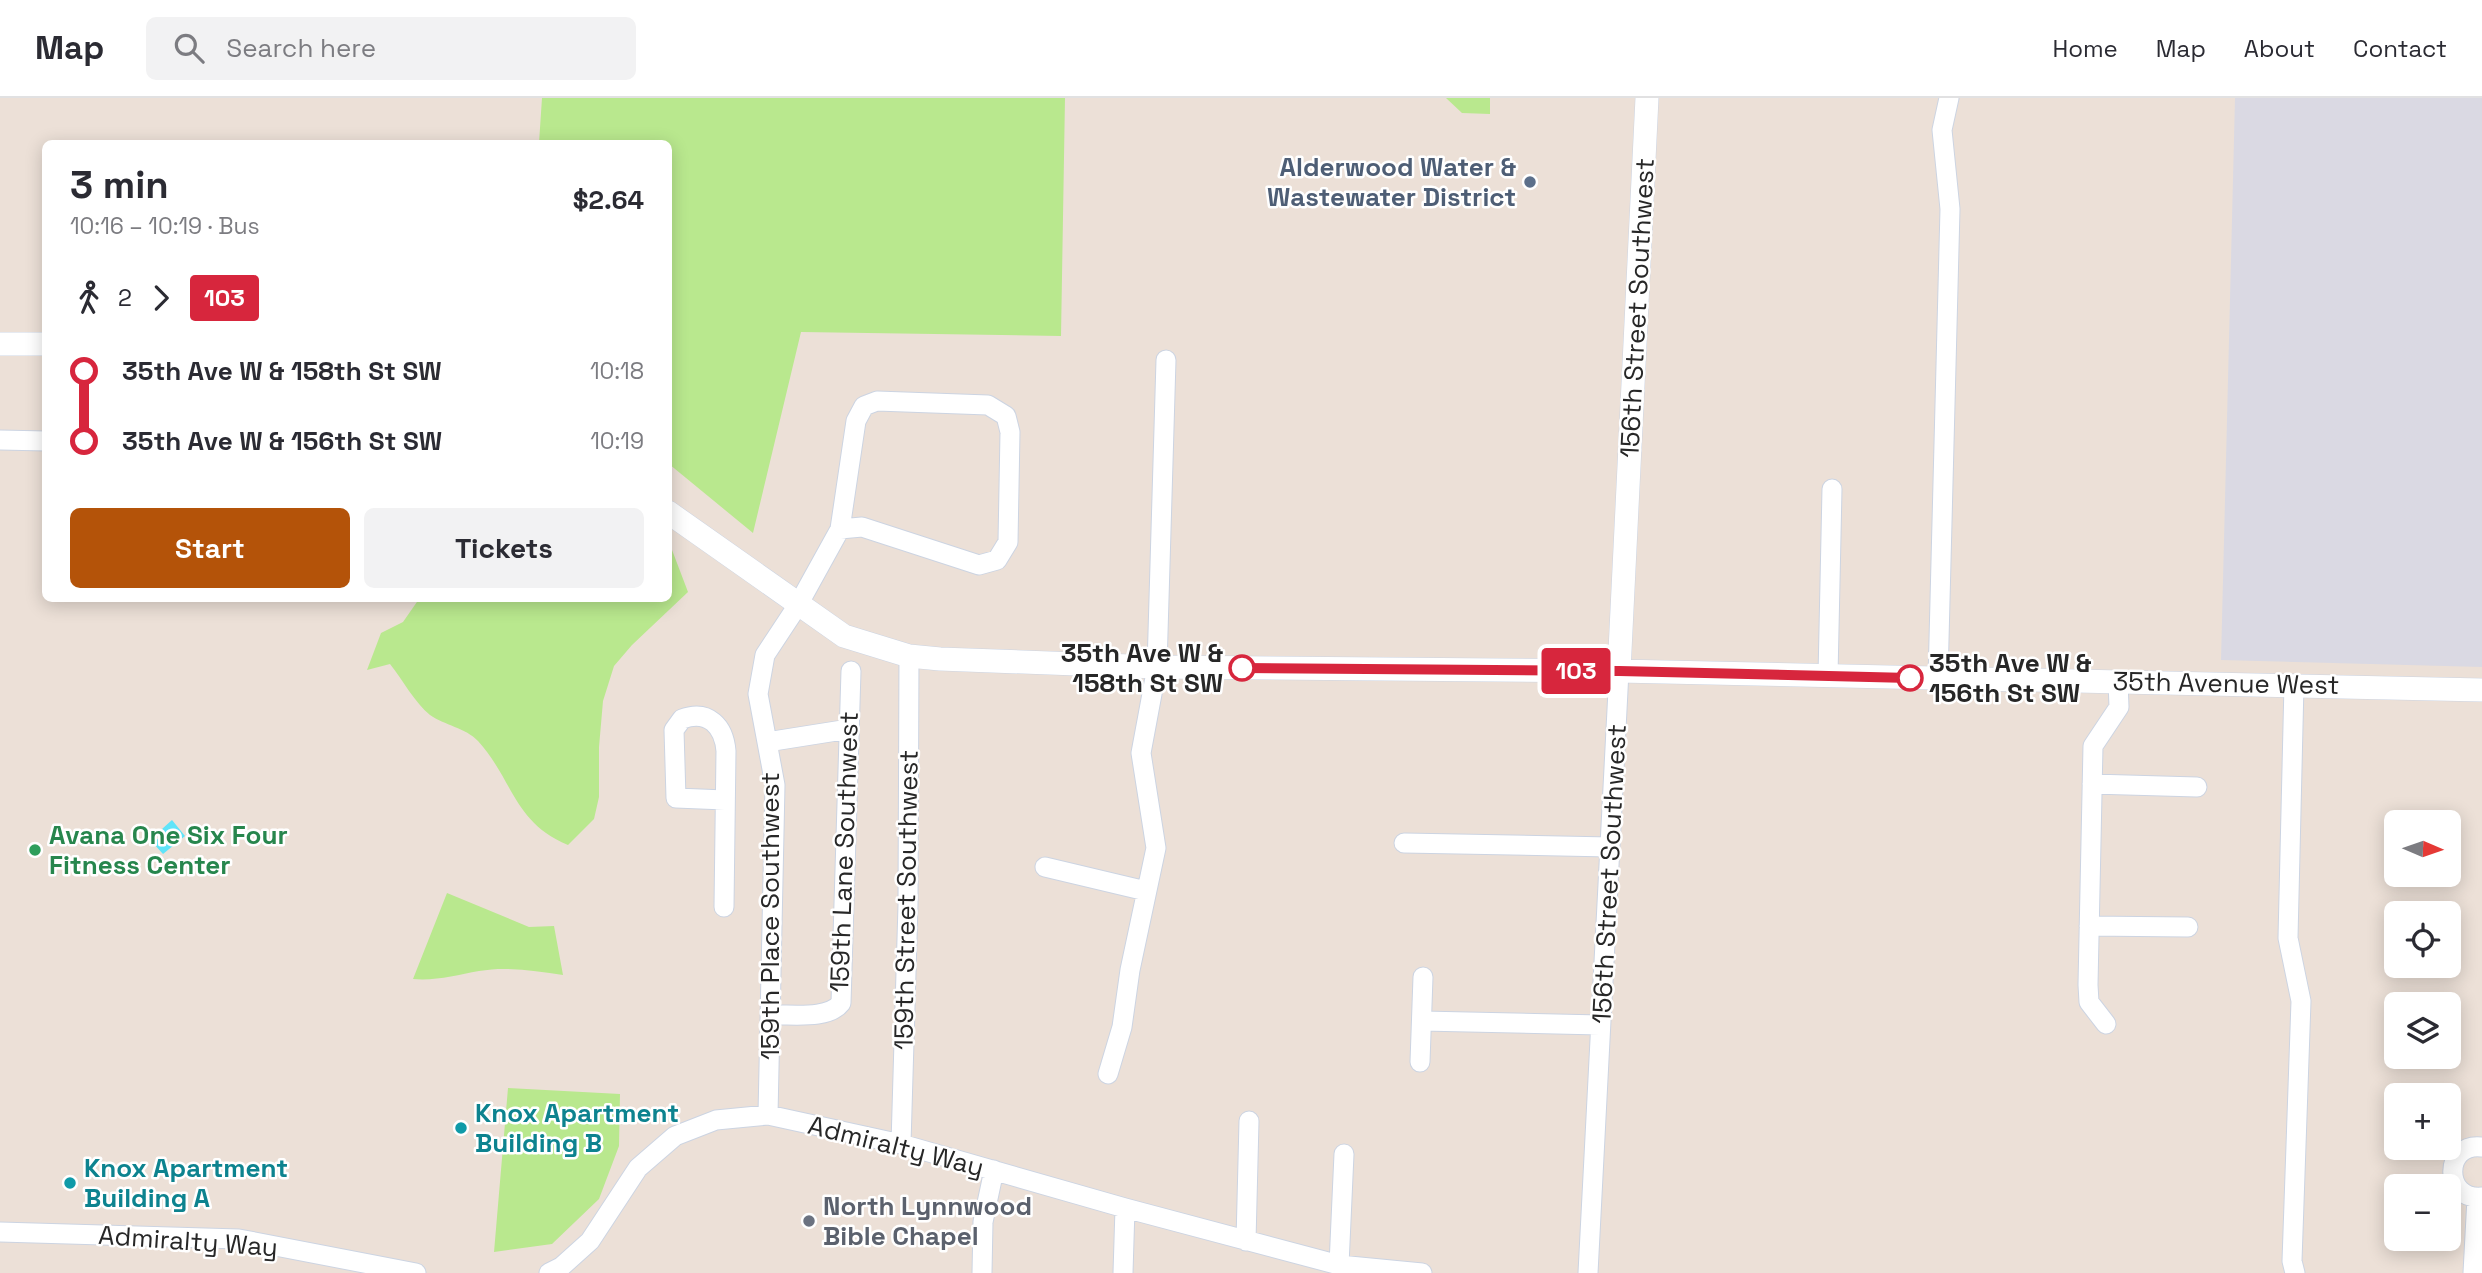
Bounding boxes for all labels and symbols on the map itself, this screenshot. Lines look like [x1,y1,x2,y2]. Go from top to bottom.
place label: Alderwood Water & Wastewater District [1267,150,1516,214]
street label: 156th Street Southwest [1612,157,1662,459]
marker: Alderwood Water & Wastewater District [1522,174,1538,190]
place label: 35th Ave W & 158th St SW [1061,636,1223,700]
place label: 35th Ave W & 156th St SW [1929,646,2091,710]
line badge: 103 [1536,648,1616,694]
marker: 35th Ave W & 158th St SW [1229,655,1255,681]
street label: 35th Avenue West [2112,664,2340,702]
marker: 35th Ave W & 156th St SW [1897,665,1923,691]
street label: 159th Lane Southwest [822,711,866,993]
street label: 156th Street Southwest [1584,723,1634,1025]
street label: 159th Street Southwest [886,750,926,1050]
street label: 159th Place Southwest [753,772,787,1060]
north arrow [2384,810,2460,887]
place label: Avana One Six Four Fitness Center [49,818,288,882]
marker: Avana One Six Four Fitness Center [27,842,43,858]
place label: Knox Apartment Building B [475,1096,679,1160]
street label: Admiralty Way [805,1108,987,1184]
marker: Knox Apartment Building B [453,1120,469,1136]
place label: Knox Apartment Building A [84,1151,288,1215]
marker: Knox Apartment Building A [62,1175,78,1191]
place label: North Lynnwood Bible Chapel [823,1189,1032,1253]
marker: North Lynnwood Bible Chapel [801,1213,817,1229]
street label: Admiralty Way [97,1218,279,1264]

